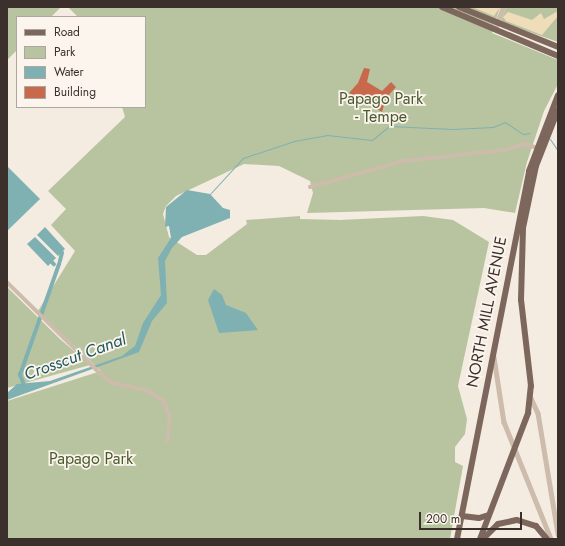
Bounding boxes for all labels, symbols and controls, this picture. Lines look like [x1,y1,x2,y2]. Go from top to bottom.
legend [16,16,146,108]
text: Road [54,23,80,41]
text: Park [54,43,75,61]
text: Water [54,63,84,81]
text: Building [54,83,96,101]
park label: Papago Park - Tempe [339,89,423,127]
street label: NORTH MILL AVENUE [463,235,511,389]
water label: Crosscut Canal [21,329,129,385]
park label: Papago Park [49,449,133,469]
scale bar [421,504,524,530]
text: 200 m [426,510,460,528]

